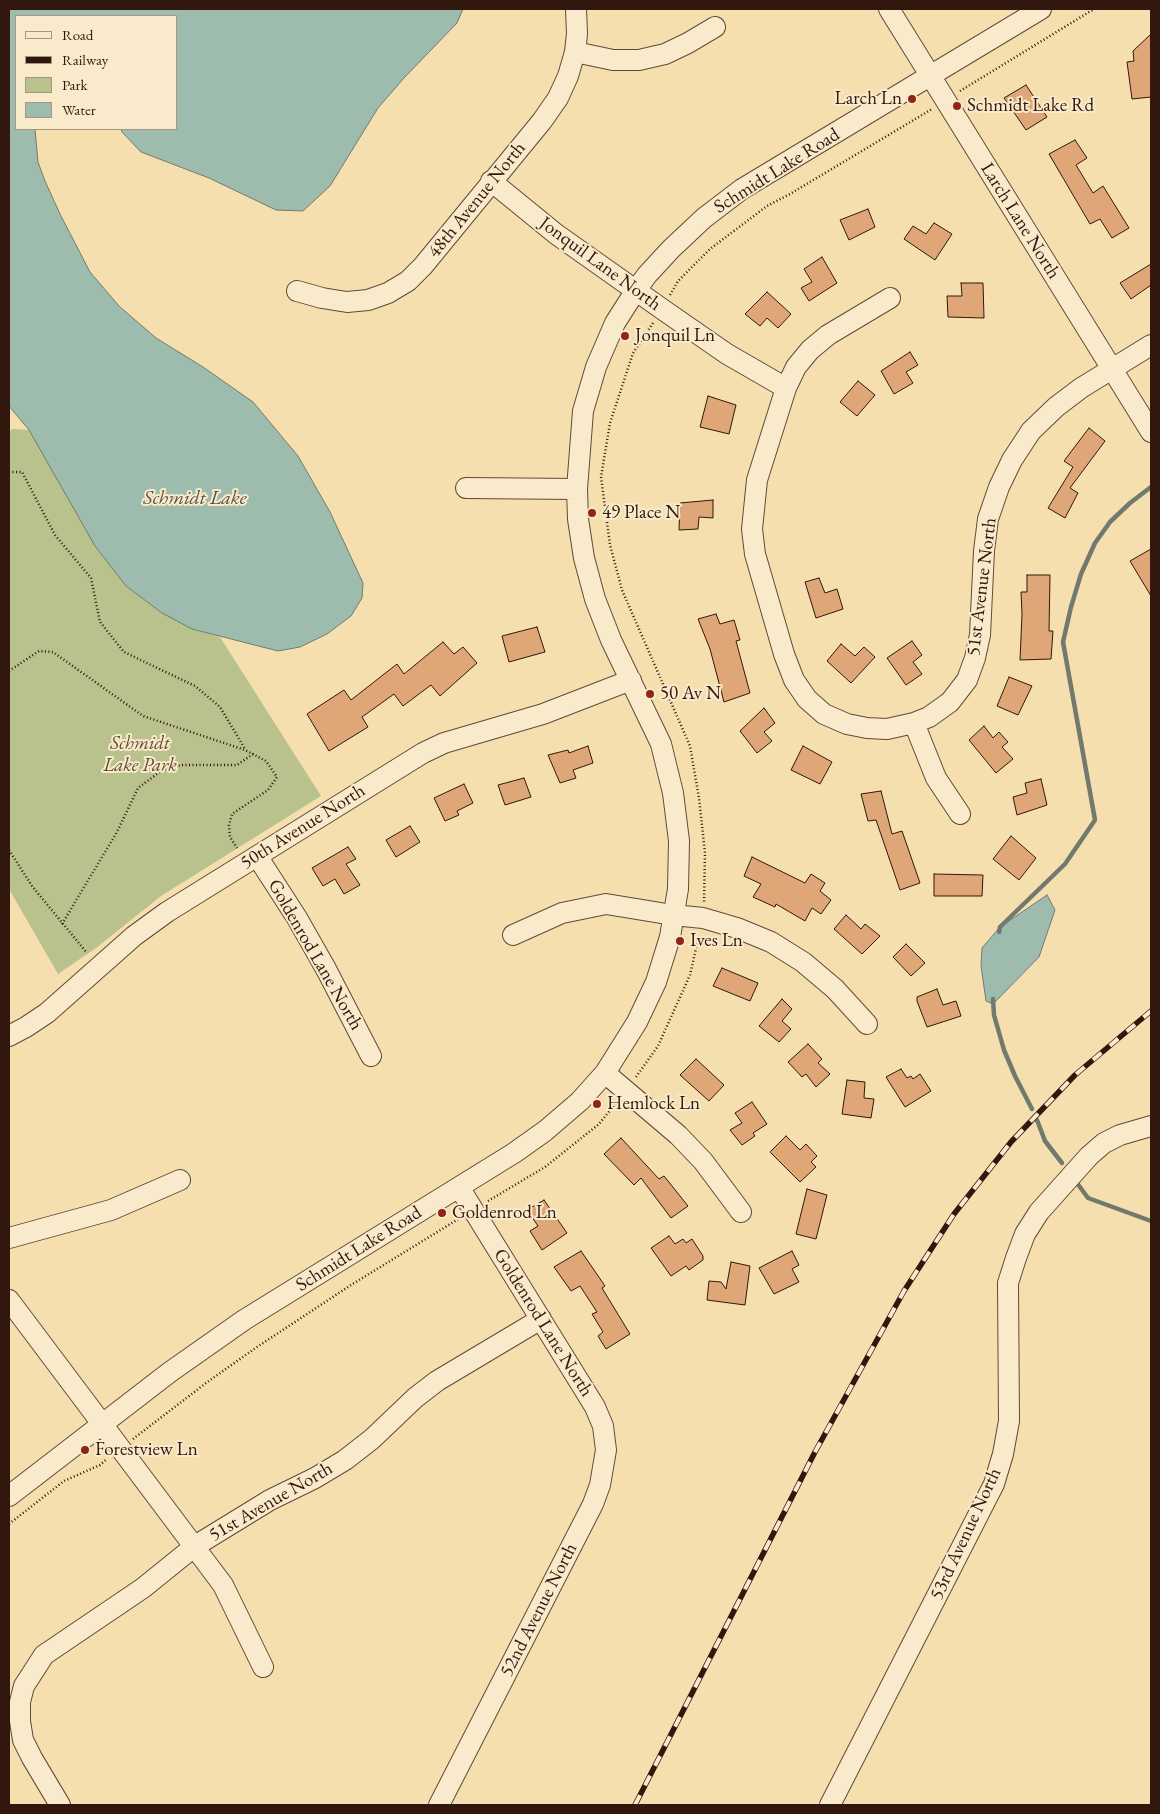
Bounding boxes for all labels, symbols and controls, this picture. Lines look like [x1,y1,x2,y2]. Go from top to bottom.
legend [15,15,178,130]
text: Road [62,25,93,44]
text: Railway [62,50,108,69]
text: Park [62,75,88,94]
place label: Larch Ln [835,88,902,110]
marker: Larch Ln [906,93,918,105]
place label: Schmidt Lake Rd [967,95,1094,117]
text: Water [62,100,96,119]
marker: Schmidt Lake Rd [951,100,963,112]
street label: Schmidt Lake Road [710,123,844,219]
street label: 48th Avenue North [423,137,531,263]
street label: Larch Lane North [975,159,1065,283]
street label: Jonquil Lane North [535,212,665,316]
place label: Jonquil Ln [635,325,715,347]
marker: Jonquil Ln [619,330,631,342]
water label: Schmidt Lake [143,487,247,511]
place label: 49 Place N [602,502,680,524]
marker: 49 Place N [586,507,598,519]
street label: 51st Avenue North [962,517,1002,657]
place label: 50 Av N [660,683,721,705]
marker: 50 Av N [644,688,656,700]
park label: Schmidt Lake Park [103,733,177,777]
street label: 50th Avenue North [236,780,370,874]
street label: Goldenrod Lane North [263,876,367,1034]
place label: Ives Ln [690,930,743,952]
marker: Ives Ln [674,935,686,947]
place label: Hemlock Ln [607,1093,700,1115]
marker: Hemlock Ln [591,1098,603,1110]
street label: Schmidt Lake Road [292,1201,426,1297]
place label: Goldenrod Ln [452,1202,557,1224]
marker: Goldenrod Ln [436,1207,448,1219]
street label: Goldenrod Lane North [488,1245,598,1401]
place label: Forestview Ln [95,1439,198,1461]
marker: Forestview Ln [79,1444,91,1456]
street label: 51st Avenue North [205,1457,337,1547]
street label: 53rd Avenue North [925,1464,1007,1604]
street label: 52nd Avenue North [496,1540,582,1680]

